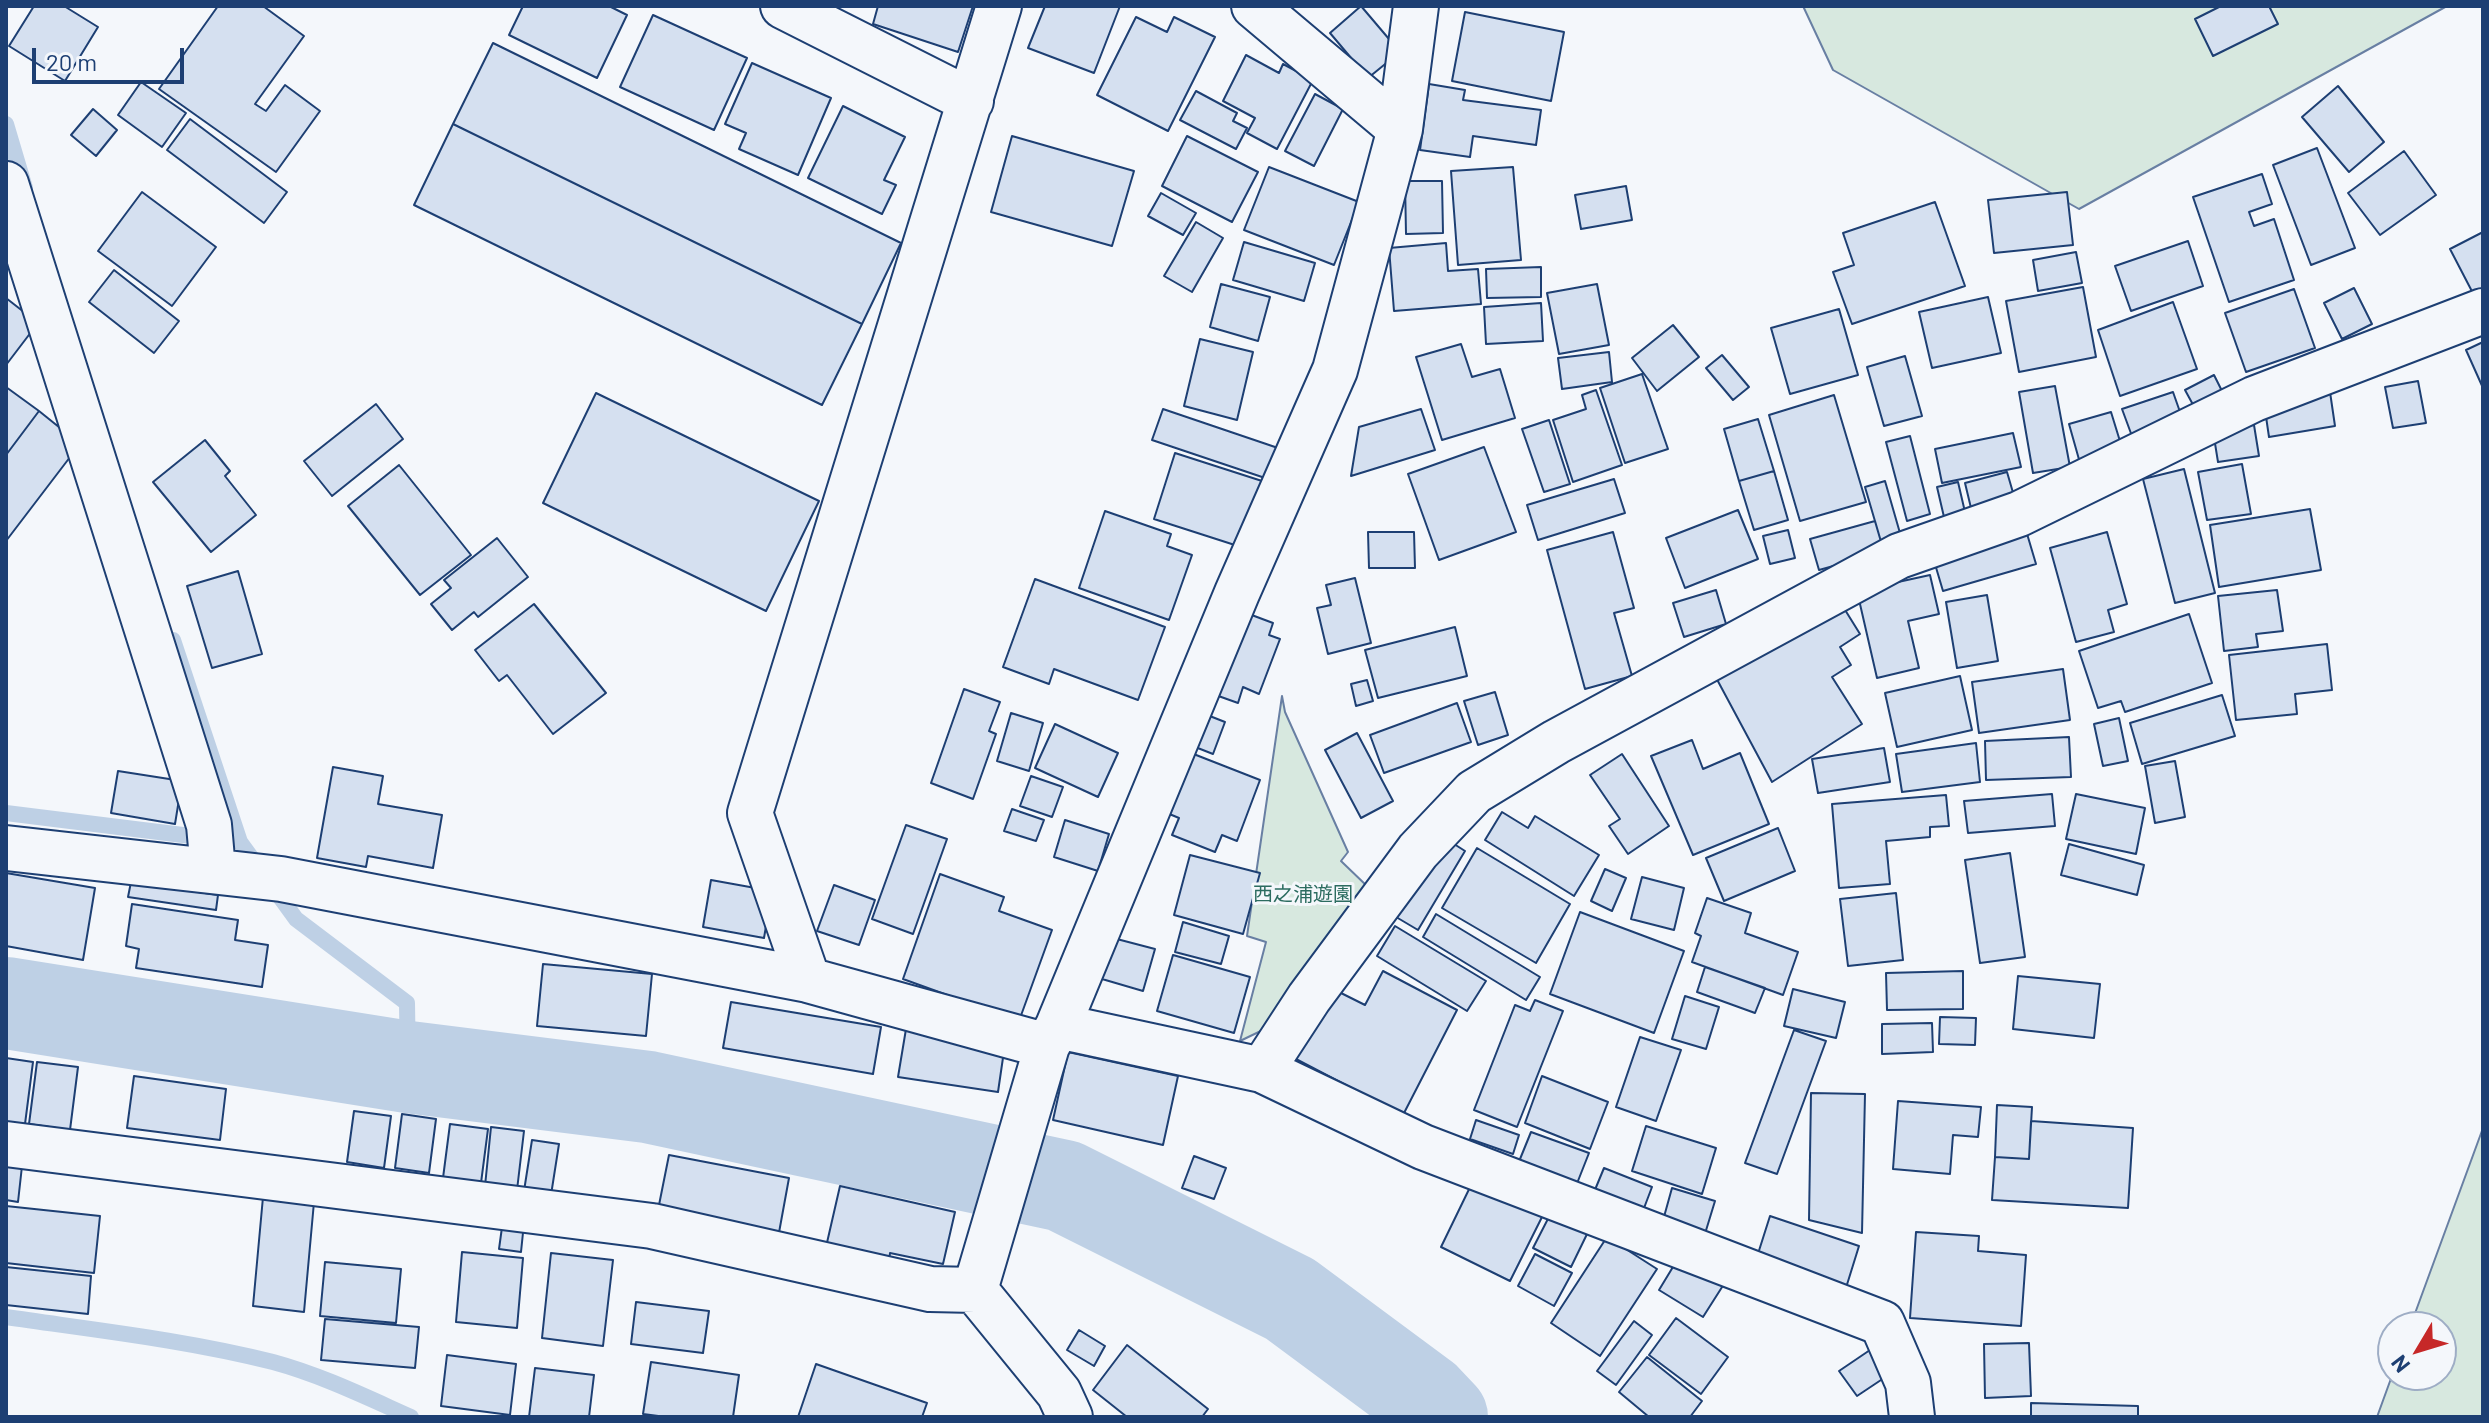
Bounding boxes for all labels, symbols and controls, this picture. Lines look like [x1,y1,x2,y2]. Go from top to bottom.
scale bar [36,32,188,82]
text: 20 m [46,47,97,76]
park label: 西之浦遊園 [1253,882,1353,906]
north arrow [2377,1311,2457,1391]
text: N [2385,1351,2414,1378]

